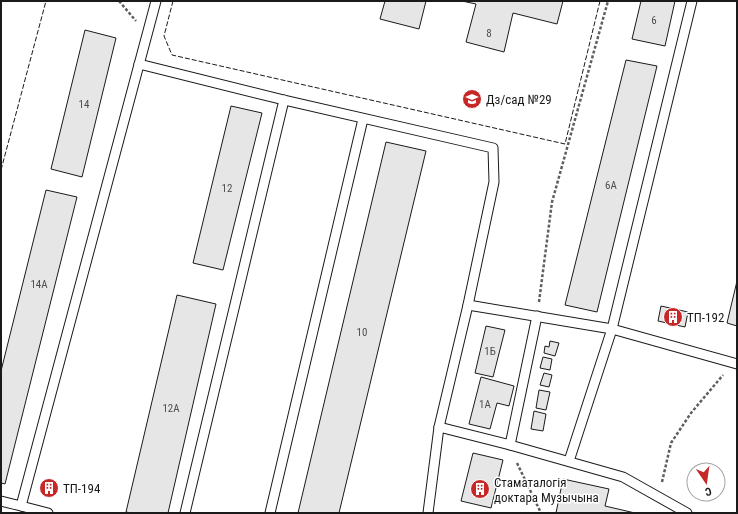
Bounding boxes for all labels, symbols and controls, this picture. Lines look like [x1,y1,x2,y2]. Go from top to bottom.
house number: 6 [651,14,657,27]
house number: 8 [486,27,492,40]
school or university icon: Дз/сад №29 [461,88,483,110]
place label: Дз/сад №29 [486,92,552,107]
house number: 14 [79,98,90,111]
house number: 6А [605,179,618,192]
house number: 12 [222,182,232,195]
house number: 14А [30,278,48,291]
building icon: ТП-192 [662,306,684,328]
place label: ТП-192 [687,310,724,325]
house number: 10 [357,326,367,339]
house number: 1Б [484,345,496,358]
house number: 1А [479,398,492,411]
house number: 12А [162,402,180,415]
north arrow [686,462,726,502]
place label: Стаматалогія доктара Музычына [494,475,599,505]
building icon: ТП-194 [38,477,60,499]
building icon: Стаматалогія доктара Музычына [469,478,491,500]
place label: ТП-194 [63,481,101,496]
text: С [704,484,713,498]

